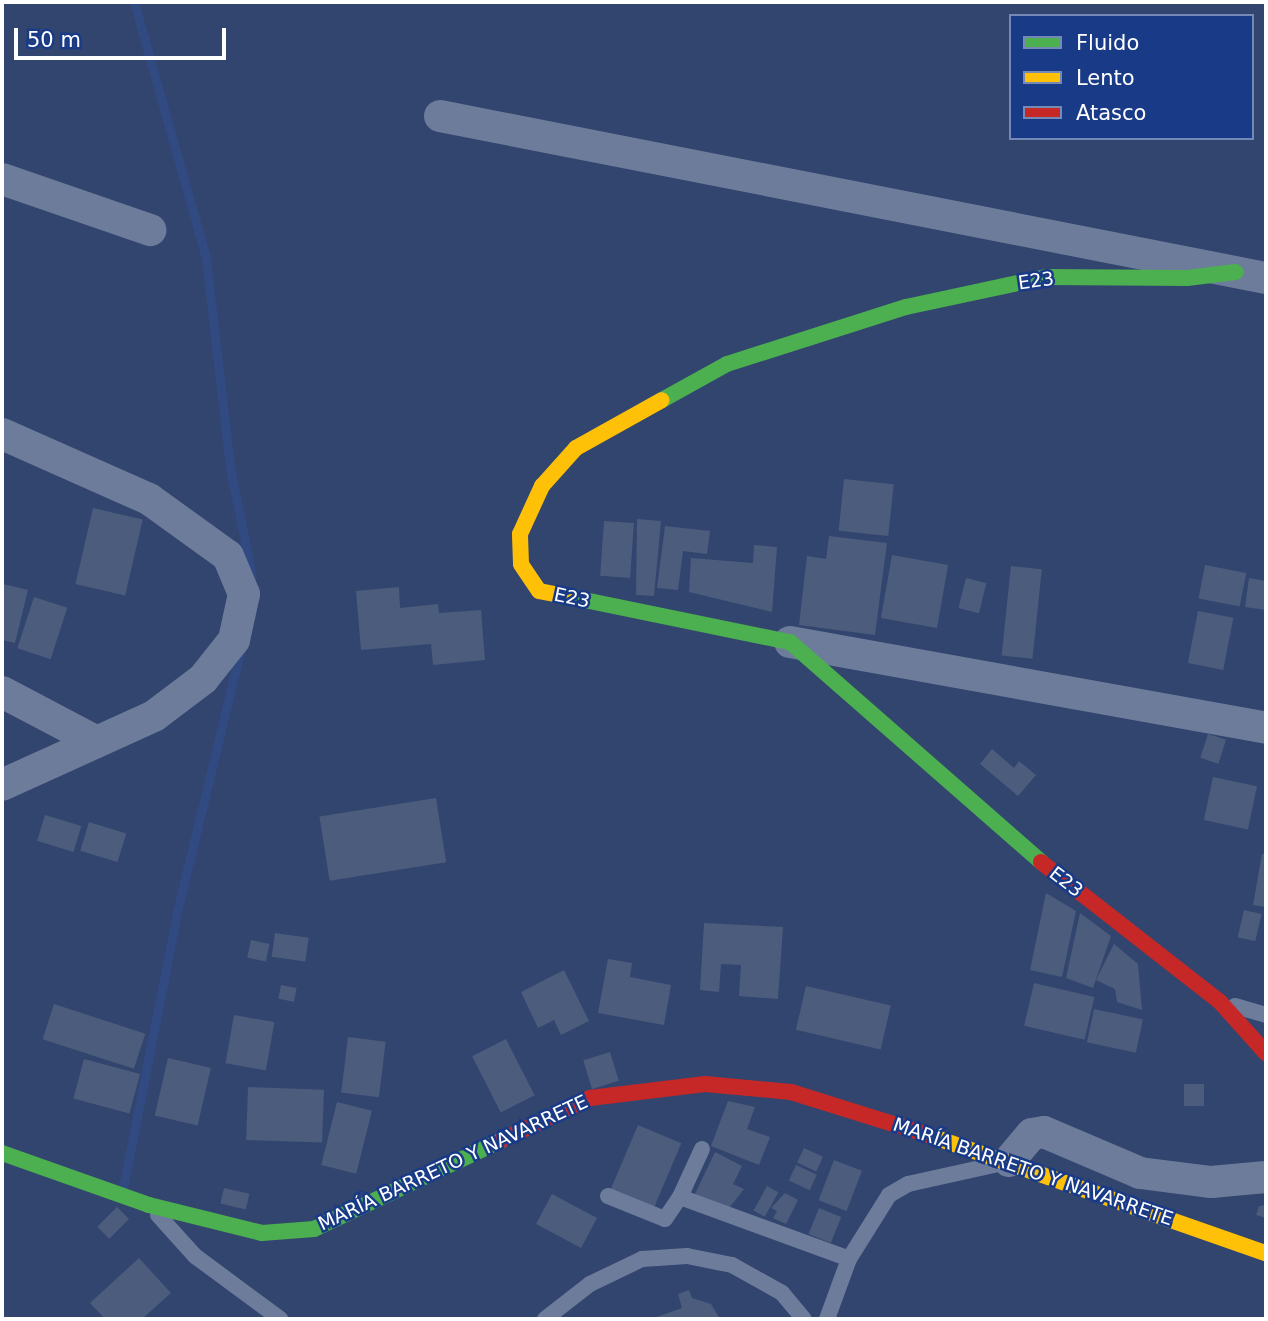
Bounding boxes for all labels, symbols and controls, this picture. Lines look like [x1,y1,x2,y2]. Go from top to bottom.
scale bar [18,14,229,58]
legend [1009,14,1254,140]
text: 50 m [27,28,81,52]
text: Fluido [1076,31,1139,55]
text: Lento [1076,66,1135,90]
text: Atasco [1076,101,1146,125]
street label: E23 [1016,267,1056,295]
street label: E23 [552,583,592,613]
street label: E23 [1045,862,1087,902]
street label: MARÍA BARRETO Y NAVARRETE [315,1090,591,1236]
street label: MARÍA BARRETO Y NAVARRETE [890,1113,1176,1231]

